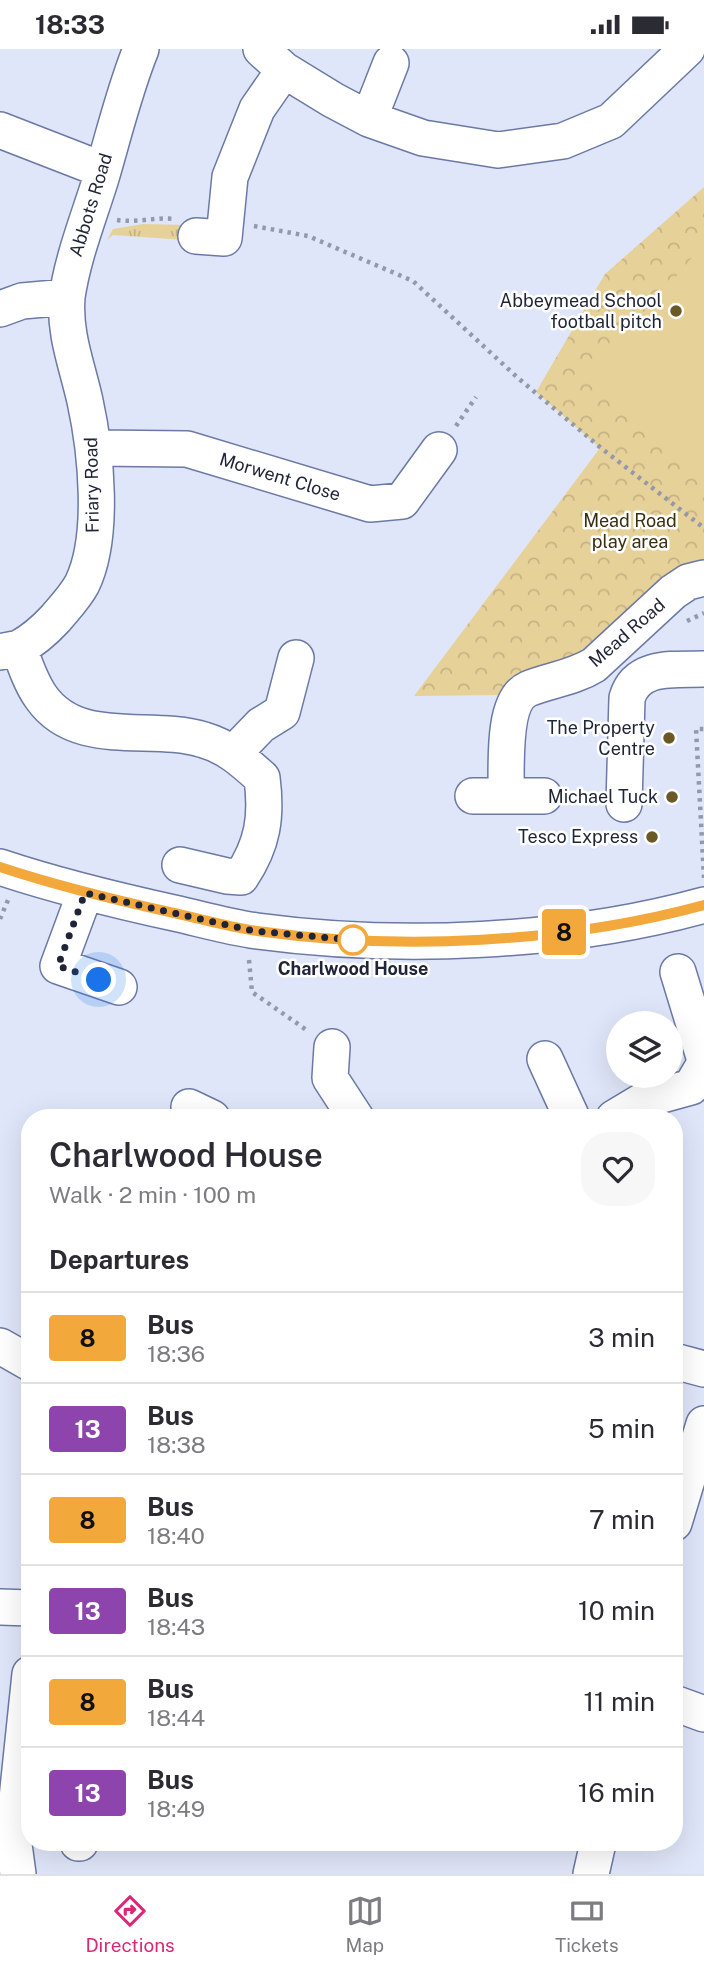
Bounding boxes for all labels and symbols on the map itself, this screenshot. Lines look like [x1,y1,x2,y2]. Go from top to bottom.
street label: Abbots Road [65,151,116,259]
place label: Abbeymead School football pitch [499,290,662,332]
marker: Abbeymead School football pitch [668,303,684,319]
street label: Friary Road [80,437,103,533]
street label: Morwent Close [217,448,343,505]
park label: Mead Road play area [583,510,677,552]
street label: Mead Road [584,594,669,671]
place label: The Property Centre [547,717,655,759]
marker: The Property Centre [661,730,677,746]
place label: Michael Tuck [548,786,658,807]
marker: Michael Tuck [664,789,680,805]
place label: Tesco Express [518,826,638,847]
marker: Tesco Express [644,829,660,845]
line badge: 8 [541,909,587,955]
marker: Charlwood House [338,925,368,955]
place label: Charlwood House [278,958,428,979]
your location [81,962,116,997]

